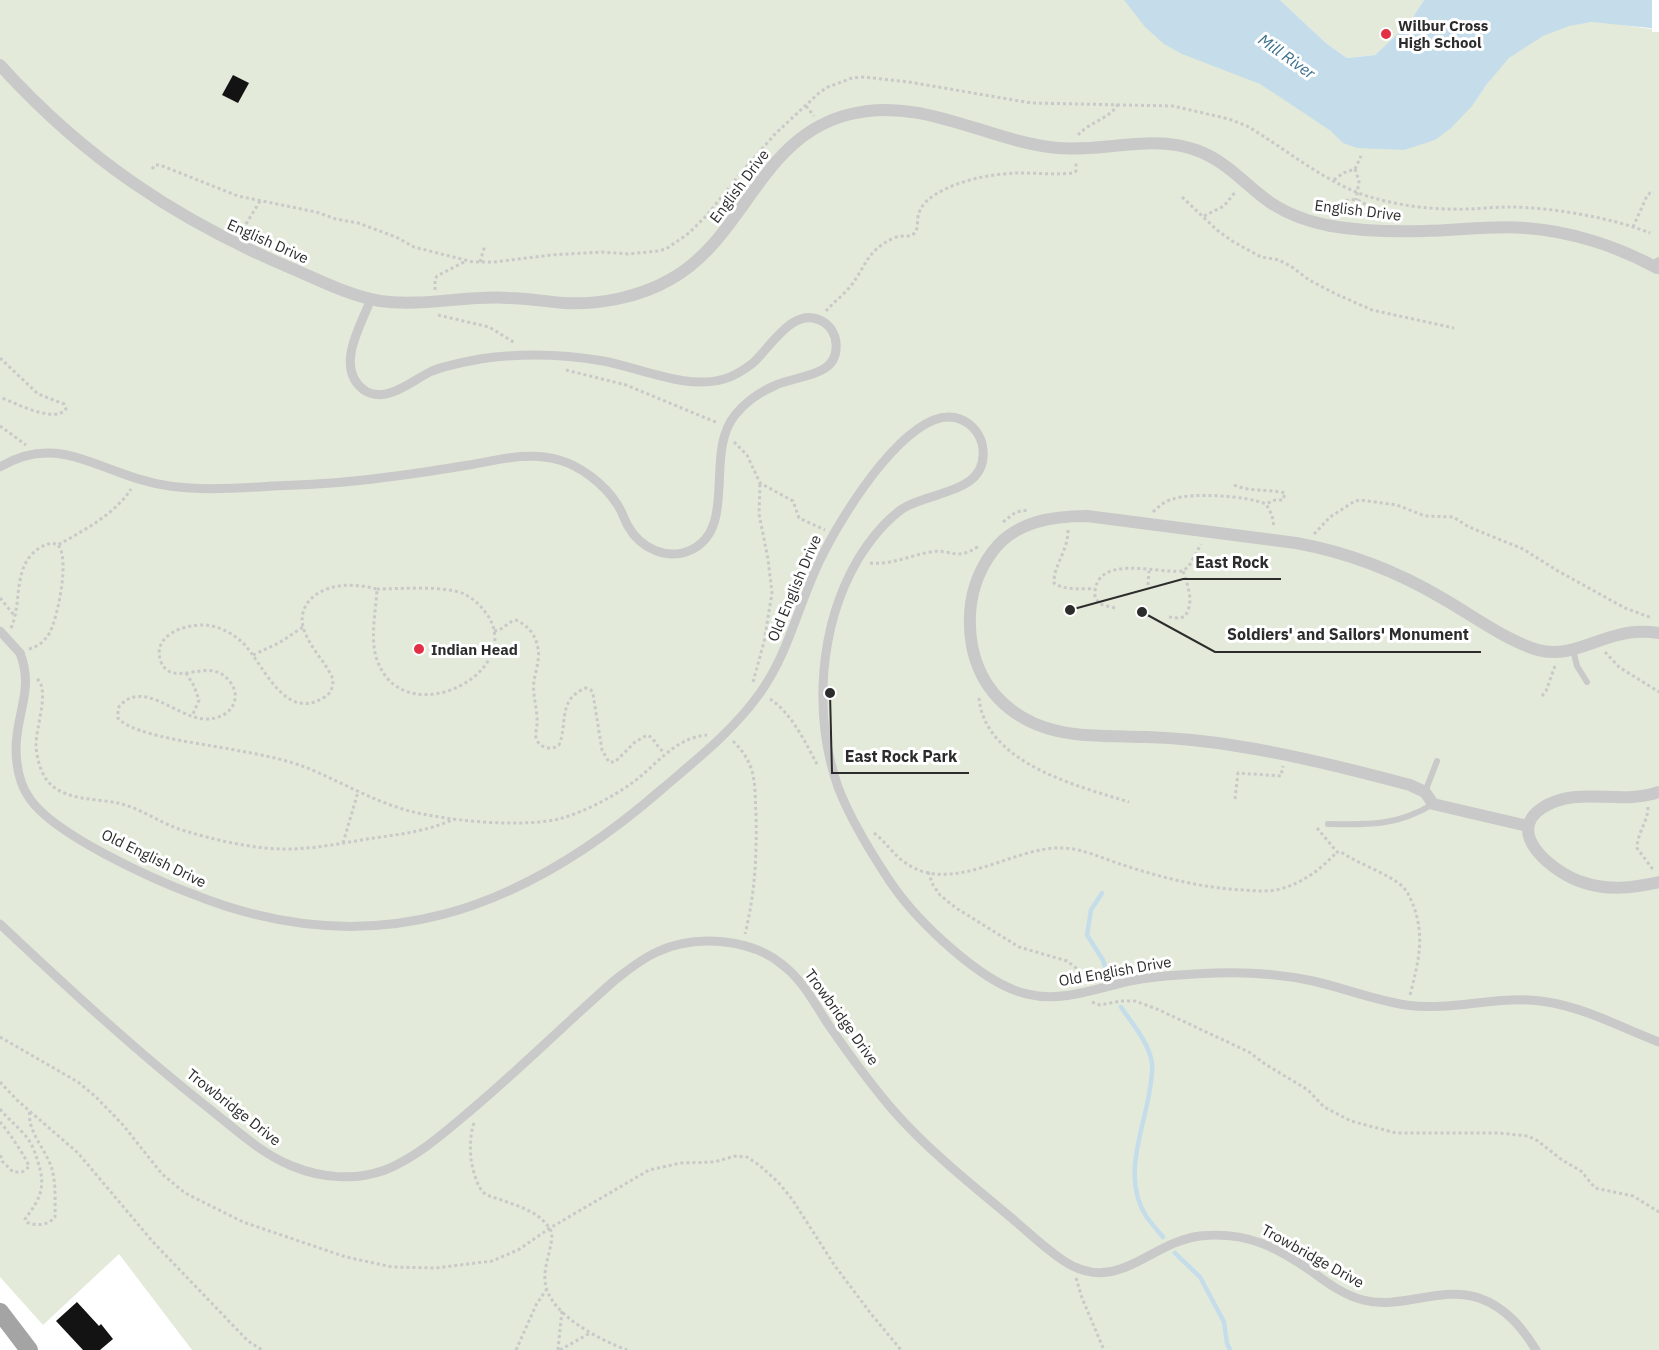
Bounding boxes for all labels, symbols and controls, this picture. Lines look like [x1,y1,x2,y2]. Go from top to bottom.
place label: Wilbur Cross High School [1398,16,1489,52]
marker: Wilbur Cross High School [1379,27,1393,41]
water label: Mill River [1255,29,1320,83]
street label: English Drive [705,145,773,227]
street label: English Drive [1314,195,1402,225]
street label: English Drive [224,215,312,267]
street label: Old English Drive [763,532,825,644]
callout: East Rock [1183,545,1281,579]
text: East Rock [1195,552,1270,572]
callout: Soldiers' and Sailors' Monument [1215,618,1481,652]
text: Soldiers' and Sailors' Monument [1227,624,1469,644]
place label: Indian Head [431,640,518,659]
marker: Indian Head [412,642,426,656]
callout: East Rock Park [832,739,969,773]
text: East Rock Park [845,746,958,766]
street label: Old English Drive [99,824,209,892]
street label: Old English Drive [1057,952,1173,990]
street label: Trowbridge Drive [801,965,883,1069]
street label: Trowbridge Drive [183,1064,285,1150]
street label: Trowbridge Drive [1258,1220,1368,1292]

